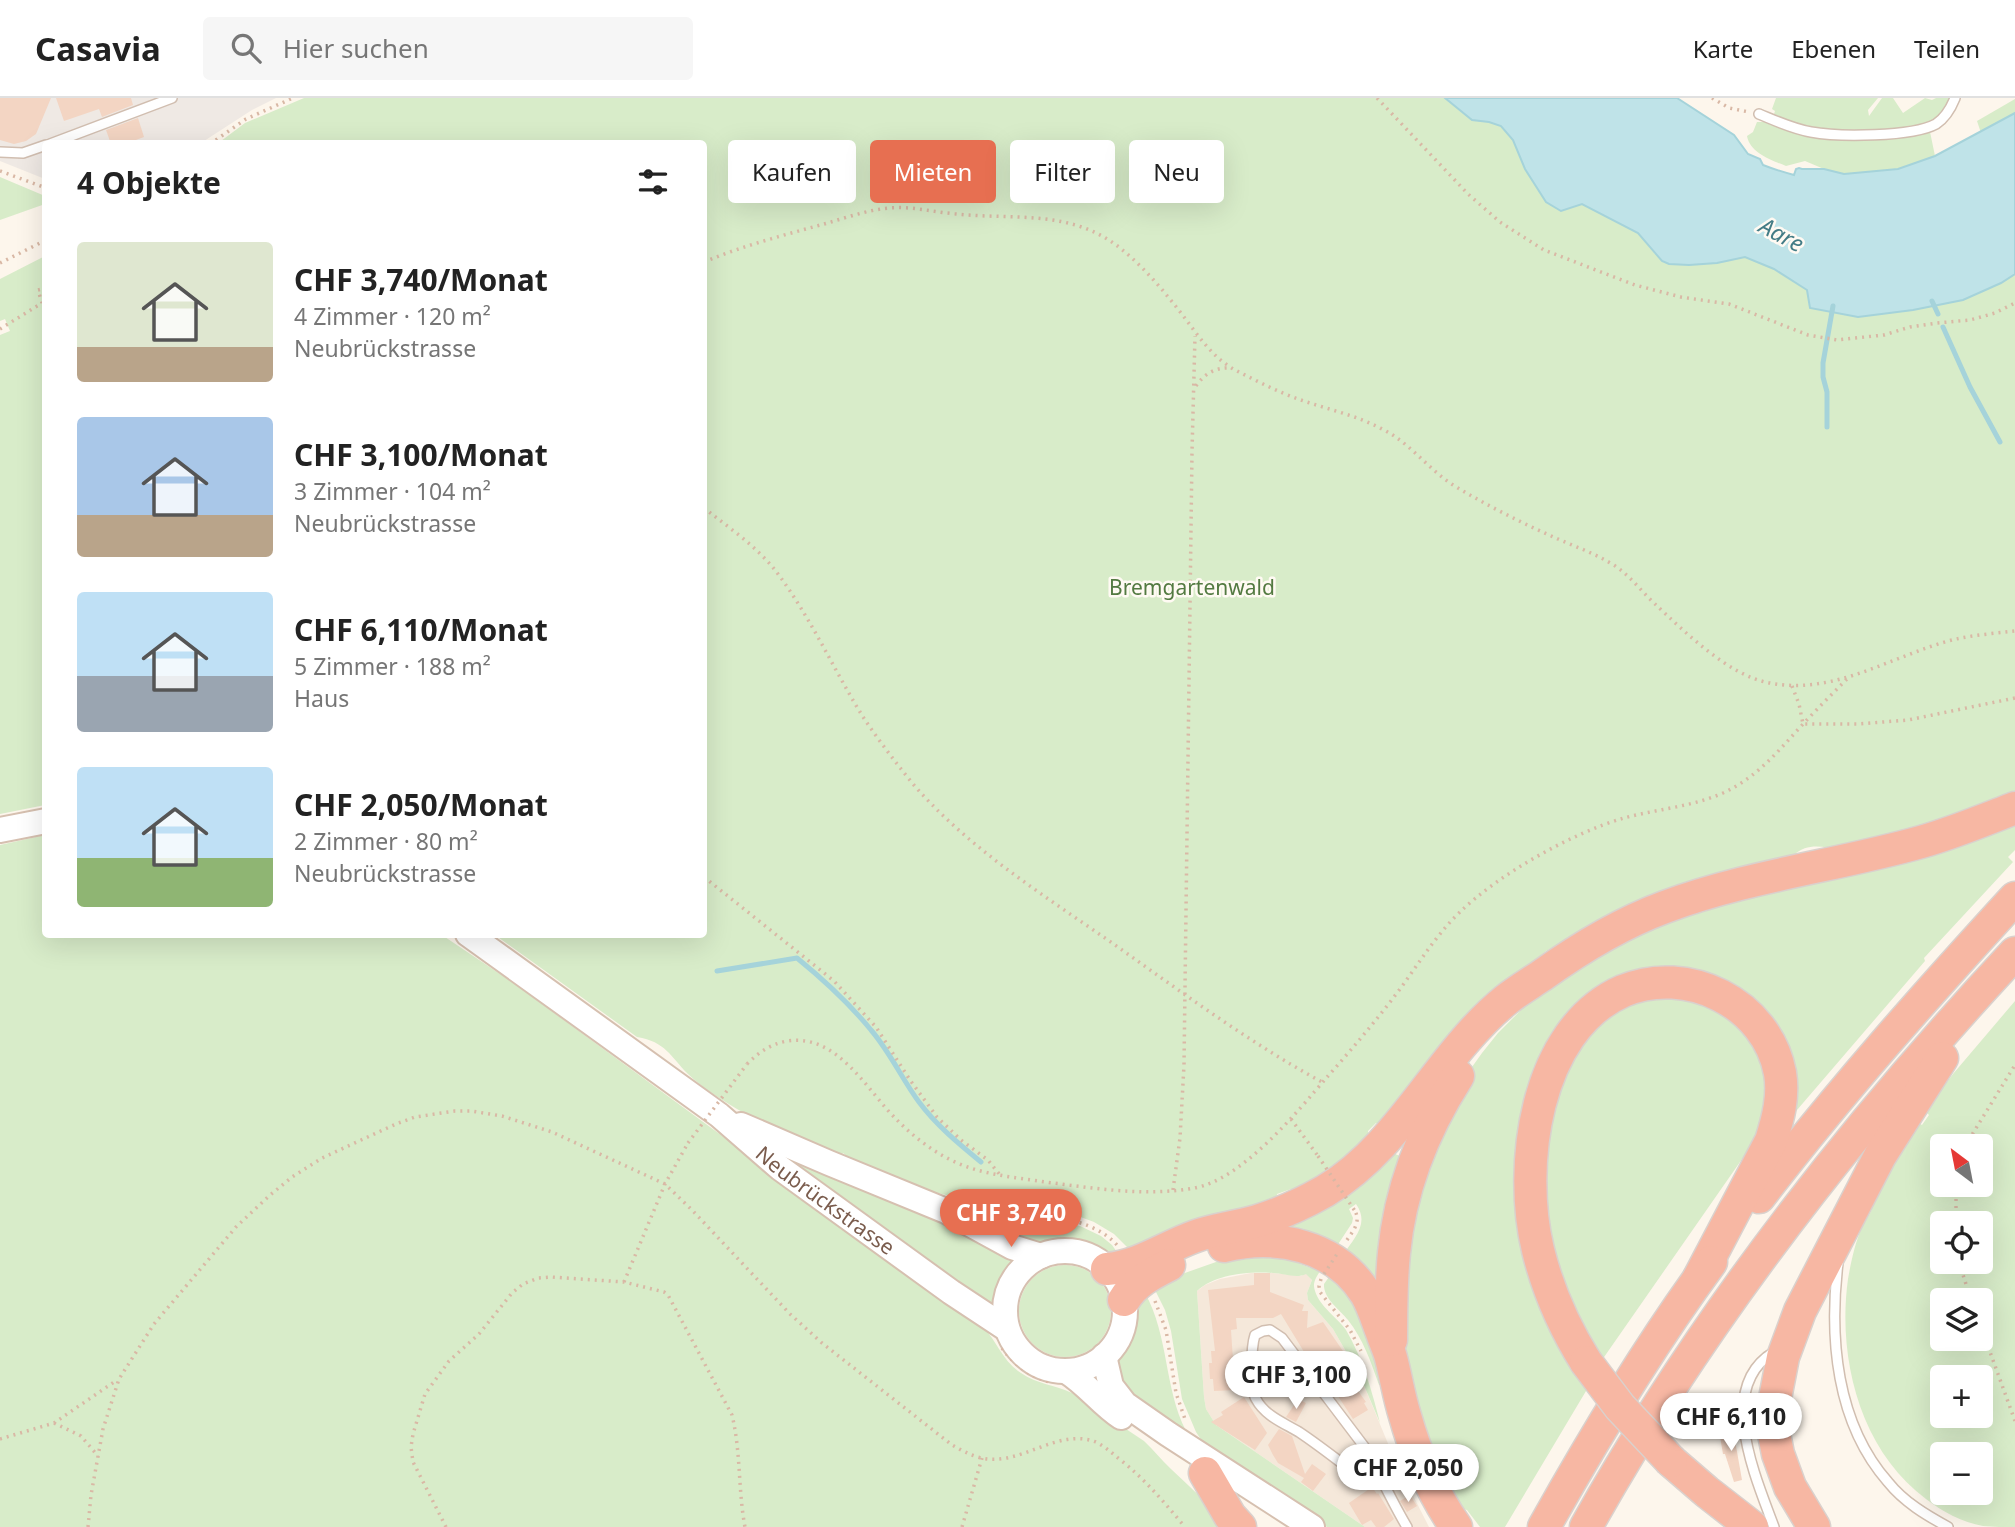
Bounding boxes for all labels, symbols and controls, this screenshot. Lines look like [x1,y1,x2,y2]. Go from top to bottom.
search box [203,17,693,80]
text: Casavia [35,26,161,71]
icon: search [227,29,265,67]
text: Hier suchen [283,30,429,66]
text: Karte [1693,32,1753,65]
text: Ebenen [1791,32,1876,65]
text: Teilen [1914,32,1980,65]
chip: Kaufen [728,140,856,203]
chip: Mieten [870,140,996,203]
chip: Filter [1010,140,1115,203]
chip: Neu [1129,140,1224,203]
text: 4 Objekte [77,162,221,203]
icon: filters [634,163,672,201]
water label: Aare [1752,208,1810,259]
text: CHF 3,740/Monat [294,259,548,300]
icon: home [133,270,217,354]
text: 4 Zimmer · 120 m² [294,300,491,332]
text: Neubrückstrasse [294,332,476,364]
text: CHF 3,100/Monat [294,434,548,475]
icon: home [133,445,217,529]
text: 3 Zimmer · 104 m² [294,475,491,507]
text: Neubrückstrasse [294,507,476,539]
park label: Bremgartenwald [1109,573,1275,601]
text: CHF 6,110/Monat [294,609,548,650]
icon: home [133,620,217,704]
text: 5 Zimmer · 188 m² [294,650,491,682]
text: Haus [294,682,349,714]
text: CHF 2,050/Monat [294,784,548,825]
icon: home [133,795,217,879]
text: 2 Zimmer · 80 m² [294,825,478,857]
text: Neubrückstrasse [294,857,476,889]
north arrow [1930,1134,1993,1197]
map controls [1930,1134,1993,1505]
street label: Neubrückstrasse [750,1139,901,1261]
pin: CHF 3,740 [931,1190,1091,1249]
text: CHF 3,740 [956,1196,1066,1228]
button: locate [1930,1211,1993,1274]
button: layers [1930,1288,1993,1351]
pin: CHF 3,100 [1216,1352,1376,1411]
text: CHF 3,100 [1241,1358,1351,1390]
button: + [1930,1365,1993,1428]
pin: CHF 6,110 [1651,1394,1811,1453]
text: CHF 6,110 [1676,1400,1786,1432]
button: − [1930,1442,1993,1505]
pin: CHF 2,050 [1328,1444,1488,1504]
text: CHF 2,050 [1353,1451,1463,1483]

